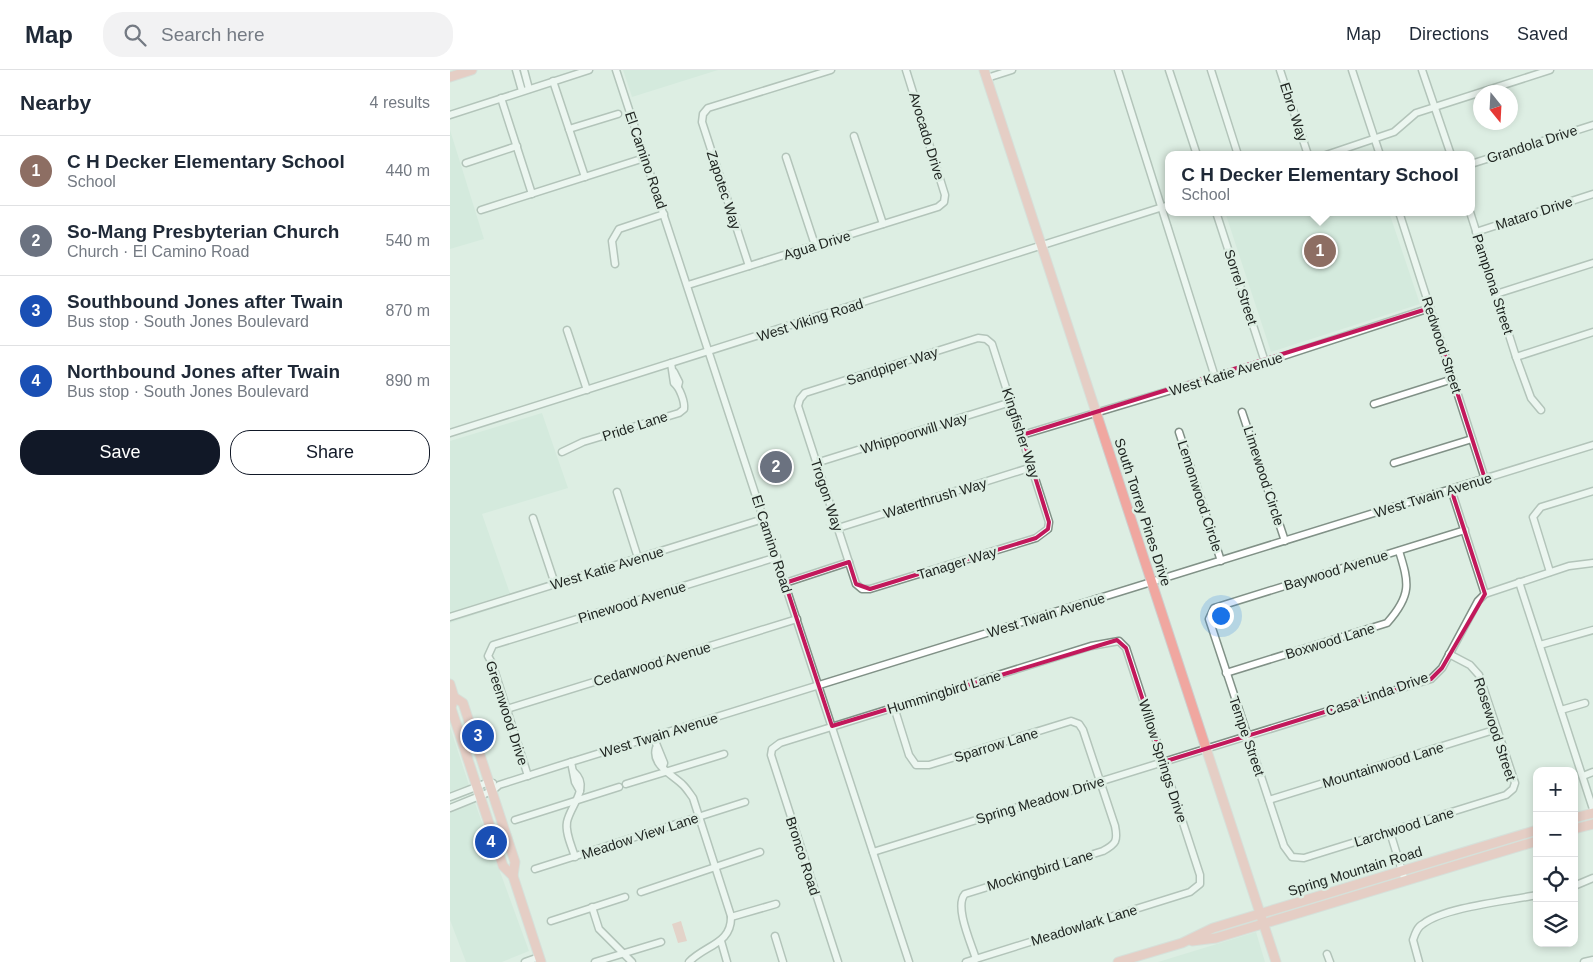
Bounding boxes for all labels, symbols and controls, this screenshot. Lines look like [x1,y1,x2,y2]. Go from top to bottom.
search box [103,12,453,57]
text: Map [25,21,73,48]
icon: search [121,21,149,49]
text: Search here [161,24,265,45]
text: Map [1346,24,1381,44]
text: Directions [1409,24,1489,44]
text: Saved [1517,24,1568,44]
street label: Ebro Way [1277,81,1311,143]
north arrow [1473,85,1518,130]
street label: Avocado Drive [906,90,948,182]
text: Nearby [20,91,91,114]
text: 4 results [370,94,430,111]
street label: El Camino Road [622,109,670,211]
street label: Grandola Drive [1485,122,1579,166]
street label: Zapotec Way [704,149,744,231]
text: C H Decker Elementary School [67,151,345,172]
popup [1165,151,1475,216]
text: 1 [32,162,40,179]
text: 440 m [386,162,430,179]
text: C H Decker Elementary School [1181,164,1459,185]
text: School [67,173,116,190]
text: School [1181,186,1230,203]
street label: Mataro Drive [1493,193,1575,233]
text: So-Mang Presbyterian Church [67,221,339,242]
street label: Agua Drive [782,227,853,263]
text: 2 [32,232,40,249]
text: 540 m [386,232,430,249]
pin: 1 [1304,232,1336,270]
street label: Pamplona Street [1469,232,1517,336]
text: Church · El Camino Road [67,243,249,260]
street label: Sorrel Street [1221,247,1261,327]
text: Southbound Jones after Twain [67,291,343,312]
street label: West Viking Road [755,295,865,345]
street label: Redwood Street [1419,295,1465,395]
text: 3 [32,302,40,319]
text: 870 m [386,302,430,319]
text: Bus stop · South Jones Boulevard [67,313,309,330]
street label: Sandpiper Way [844,344,940,388]
street label: West Katie Avenue [1167,349,1285,399]
text: Northbound Jones after Twain [67,361,340,382]
text: 4 [32,372,40,389]
text: 890 m [386,372,430,389]
text: Bus stop · South Jones Boulevard [67,383,309,400]
street label: Kingfisher Way [999,386,1043,480]
street label: Pride Lane [600,408,670,444]
street label: Whippoorwill Way [859,409,969,457]
street label: Limewood Circle [1240,424,1288,528]
button: Save [20,430,220,475]
button: Share [230,430,430,475]
street label: South Torrey Pines Drive [1112,436,1175,588]
street label: Lemonwood Circle [1174,438,1226,554]
pin: 2 [760,448,792,486]
street label: Trogon Way [808,457,846,533]
street label: West Twain Avenue [1372,469,1494,521]
street label: Waterthrush Way [881,475,989,521]
street label: El Camino Road [749,493,795,595]
street label: West Katie Avenue [548,543,666,593]
street label: Tanager Way [915,543,999,583]
street label: Baywood Avenue [1282,547,1390,593]
street label: Pinewood Avenue [576,578,688,626]
street label: West Twain Avenue [985,589,1107,641]
your location [1208,603,1234,629]
street label: Boxwood Lane [1283,620,1377,662]
street label: Cedarwood Avenue [591,638,713,689]
street label: Greenwood Drive [483,659,532,767]
street label: Hummingbird Lane [885,667,1003,717]
street label: Casa Linda Drive [1324,669,1431,719]
street label: Rosewood Street [1471,675,1519,783]
street label: Tempe Street [1226,694,1268,778]
street label: Willow Springs Drive [1136,697,1191,825]
street label: West Twain Avenue [598,709,720,761]
pin: 3 [462,717,494,755]
street label: Sparrow Lane [952,725,1040,765]
street label: Mountainwood Lane [1320,739,1446,791]
map controls [1533,767,1578,947]
button: + [1533,767,1578,812]
street label: Spring Meadow Drive [974,773,1107,827]
street label: Larchwood Lane [1352,804,1456,850]
street label: Meadow View Lane [580,809,701,862]
button: − [1533,812,1578,857]
street label: Bronco Road [783,815,823,897]
pin: 4 [475,823,507,861]
street label: Spring Mountain Road [1286,843,1424,899]
street label: Mockingbird Lane [985,846,1095,894]
button: locate [1533,857,1578,902]
street label: Meadowlark Lane [1029,901,1139,949]
button: layers [1533,902,1578,947]

